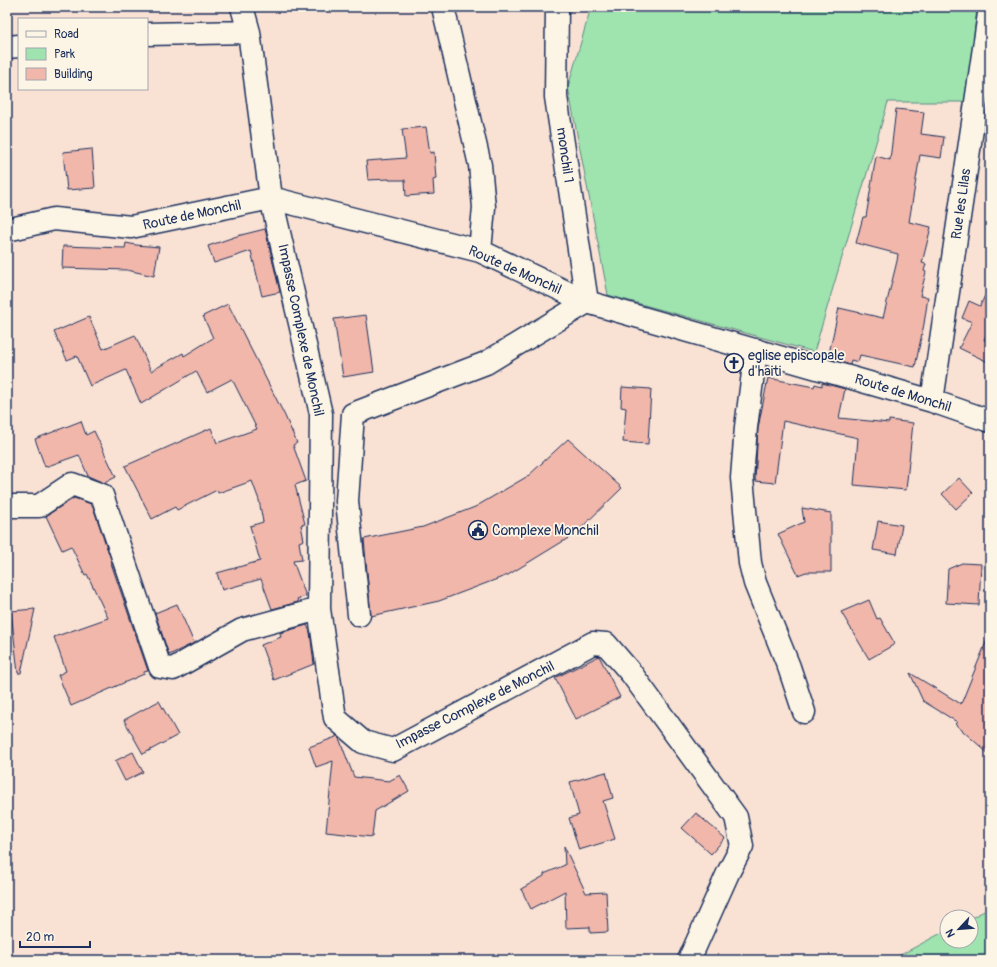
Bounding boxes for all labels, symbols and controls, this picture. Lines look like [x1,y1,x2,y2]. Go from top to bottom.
legend [18,18,148,90]
text: Road [54,27,79,42]
text: Park [54,47,75,62]
text: Building [54,67,93,82]
street label: monchil 1 [553,126,577,184]
street label: Rue les Lilas [948,167,974,240]
street label: Route de Monchil [141,196,243,234]
street label: Impasse Complexe de Monchil [274,242,328,418]
street label: Route de Monchil [466,242,564,298]
place label: eglise episcopale d'haiti [748,347,844,380]
church icon: eglise episcopale d'haiti [723,352,745,374]
street label: Route de Monchil [853,370,953,416]
public building icon: Complexe Monchil [467,519,489,541]
place label: Complexe Monchil [492,522,599,539]
street label: Impasse Complexe de Monchil [393,658,557,752]
north arrow [939,909,979,949]
scale bar [20,923,90,949]
text: N [943,926,958,939]
text: 20 m [26,930,55,945]

